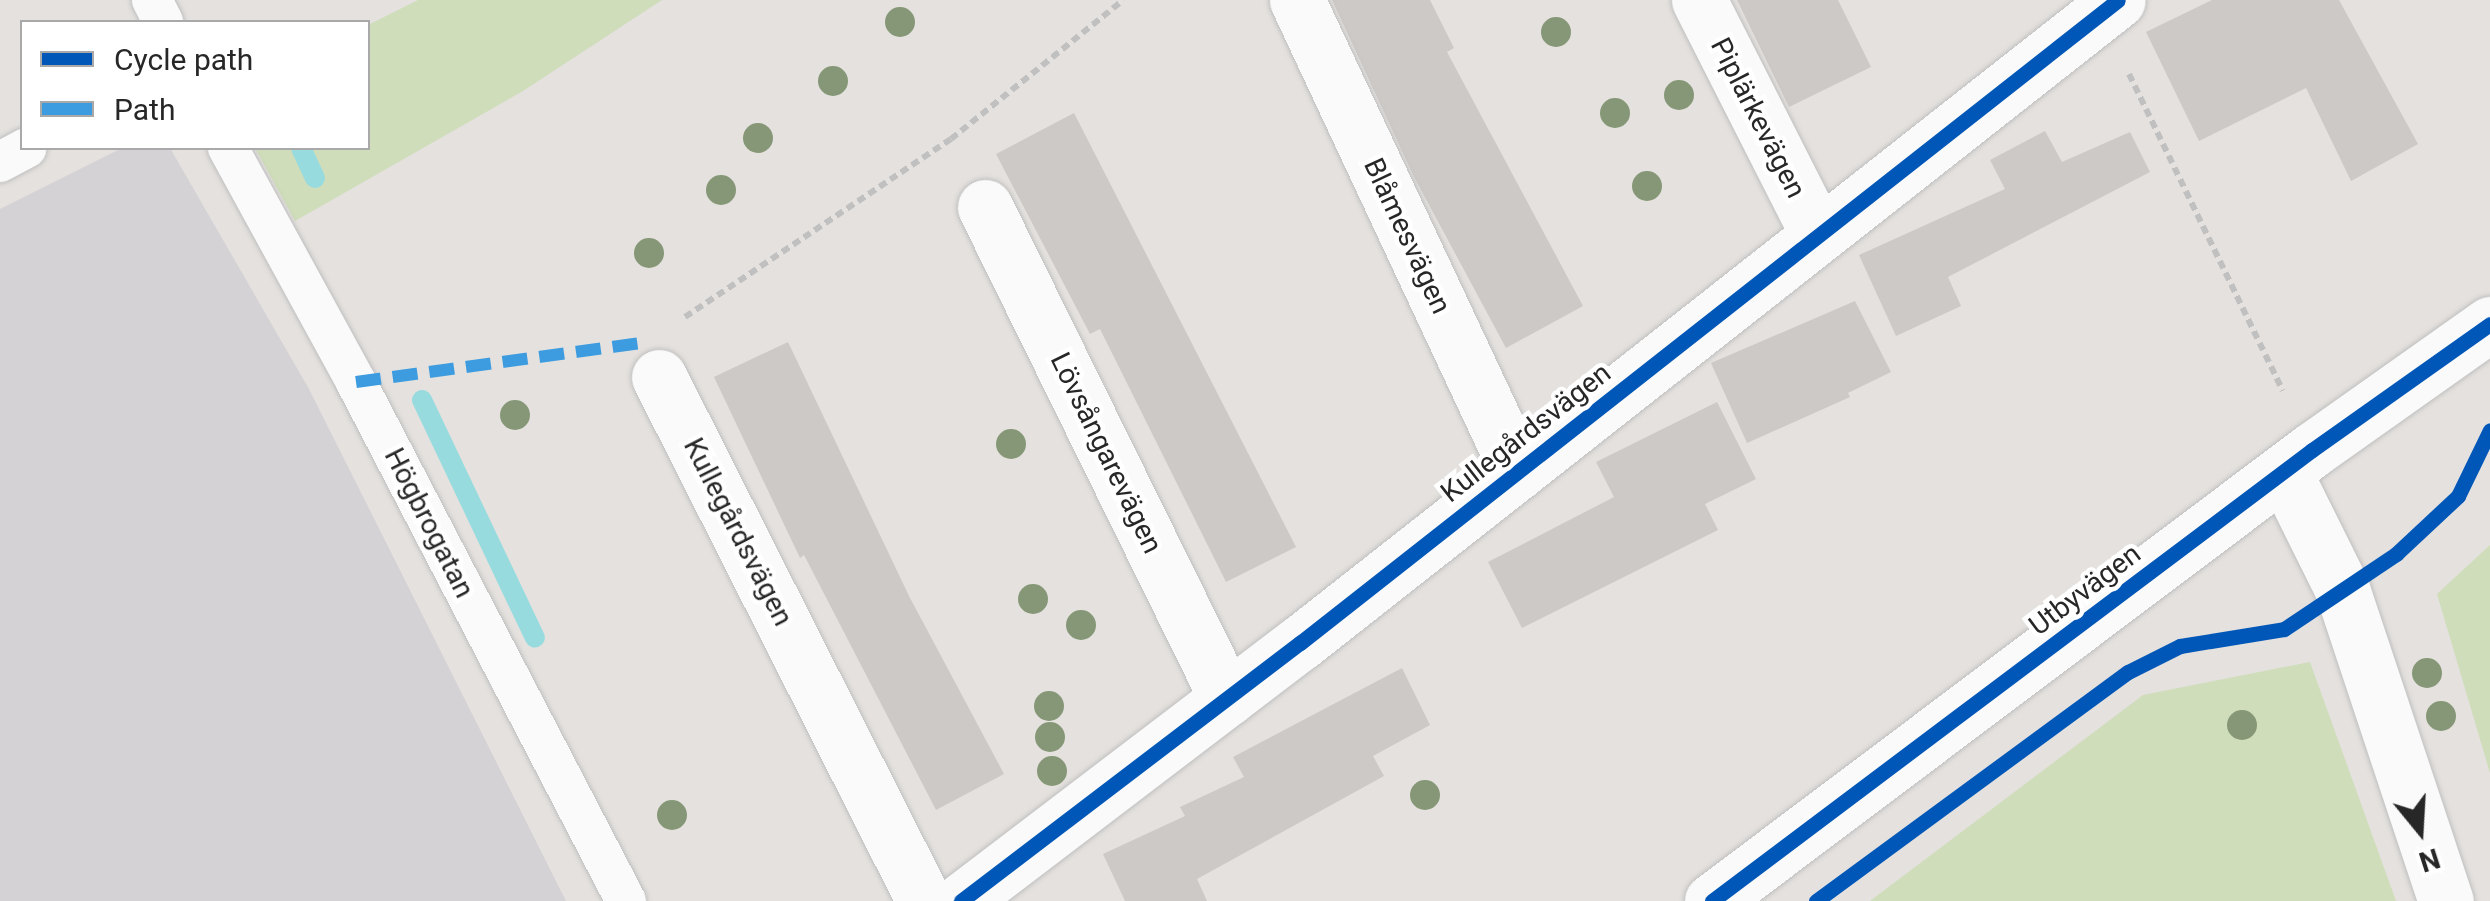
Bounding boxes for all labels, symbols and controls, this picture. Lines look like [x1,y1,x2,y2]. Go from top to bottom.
legend [20,20,370,150]
street label: Piplärkevägen [1703,32,1813,204]
text: Cycle path [114,42,253,77]
text: Path [114,92,175,127]
street label: Blåmesvägen [1356,153,1458,319]
street label: Lövsångarevägen [1043,347,1169,559]
street label: Kullegårdsvägen [1434,356,1618,510]
street label: Kullegårdsvägen [676,433,800,631]
street label: Högbrogatan [377,443,481,603]
street label: Utbyvägen [2023,537,2147,643]
north arrow [2370,781,2470,881]
text: N [2415,841,2444,879]

